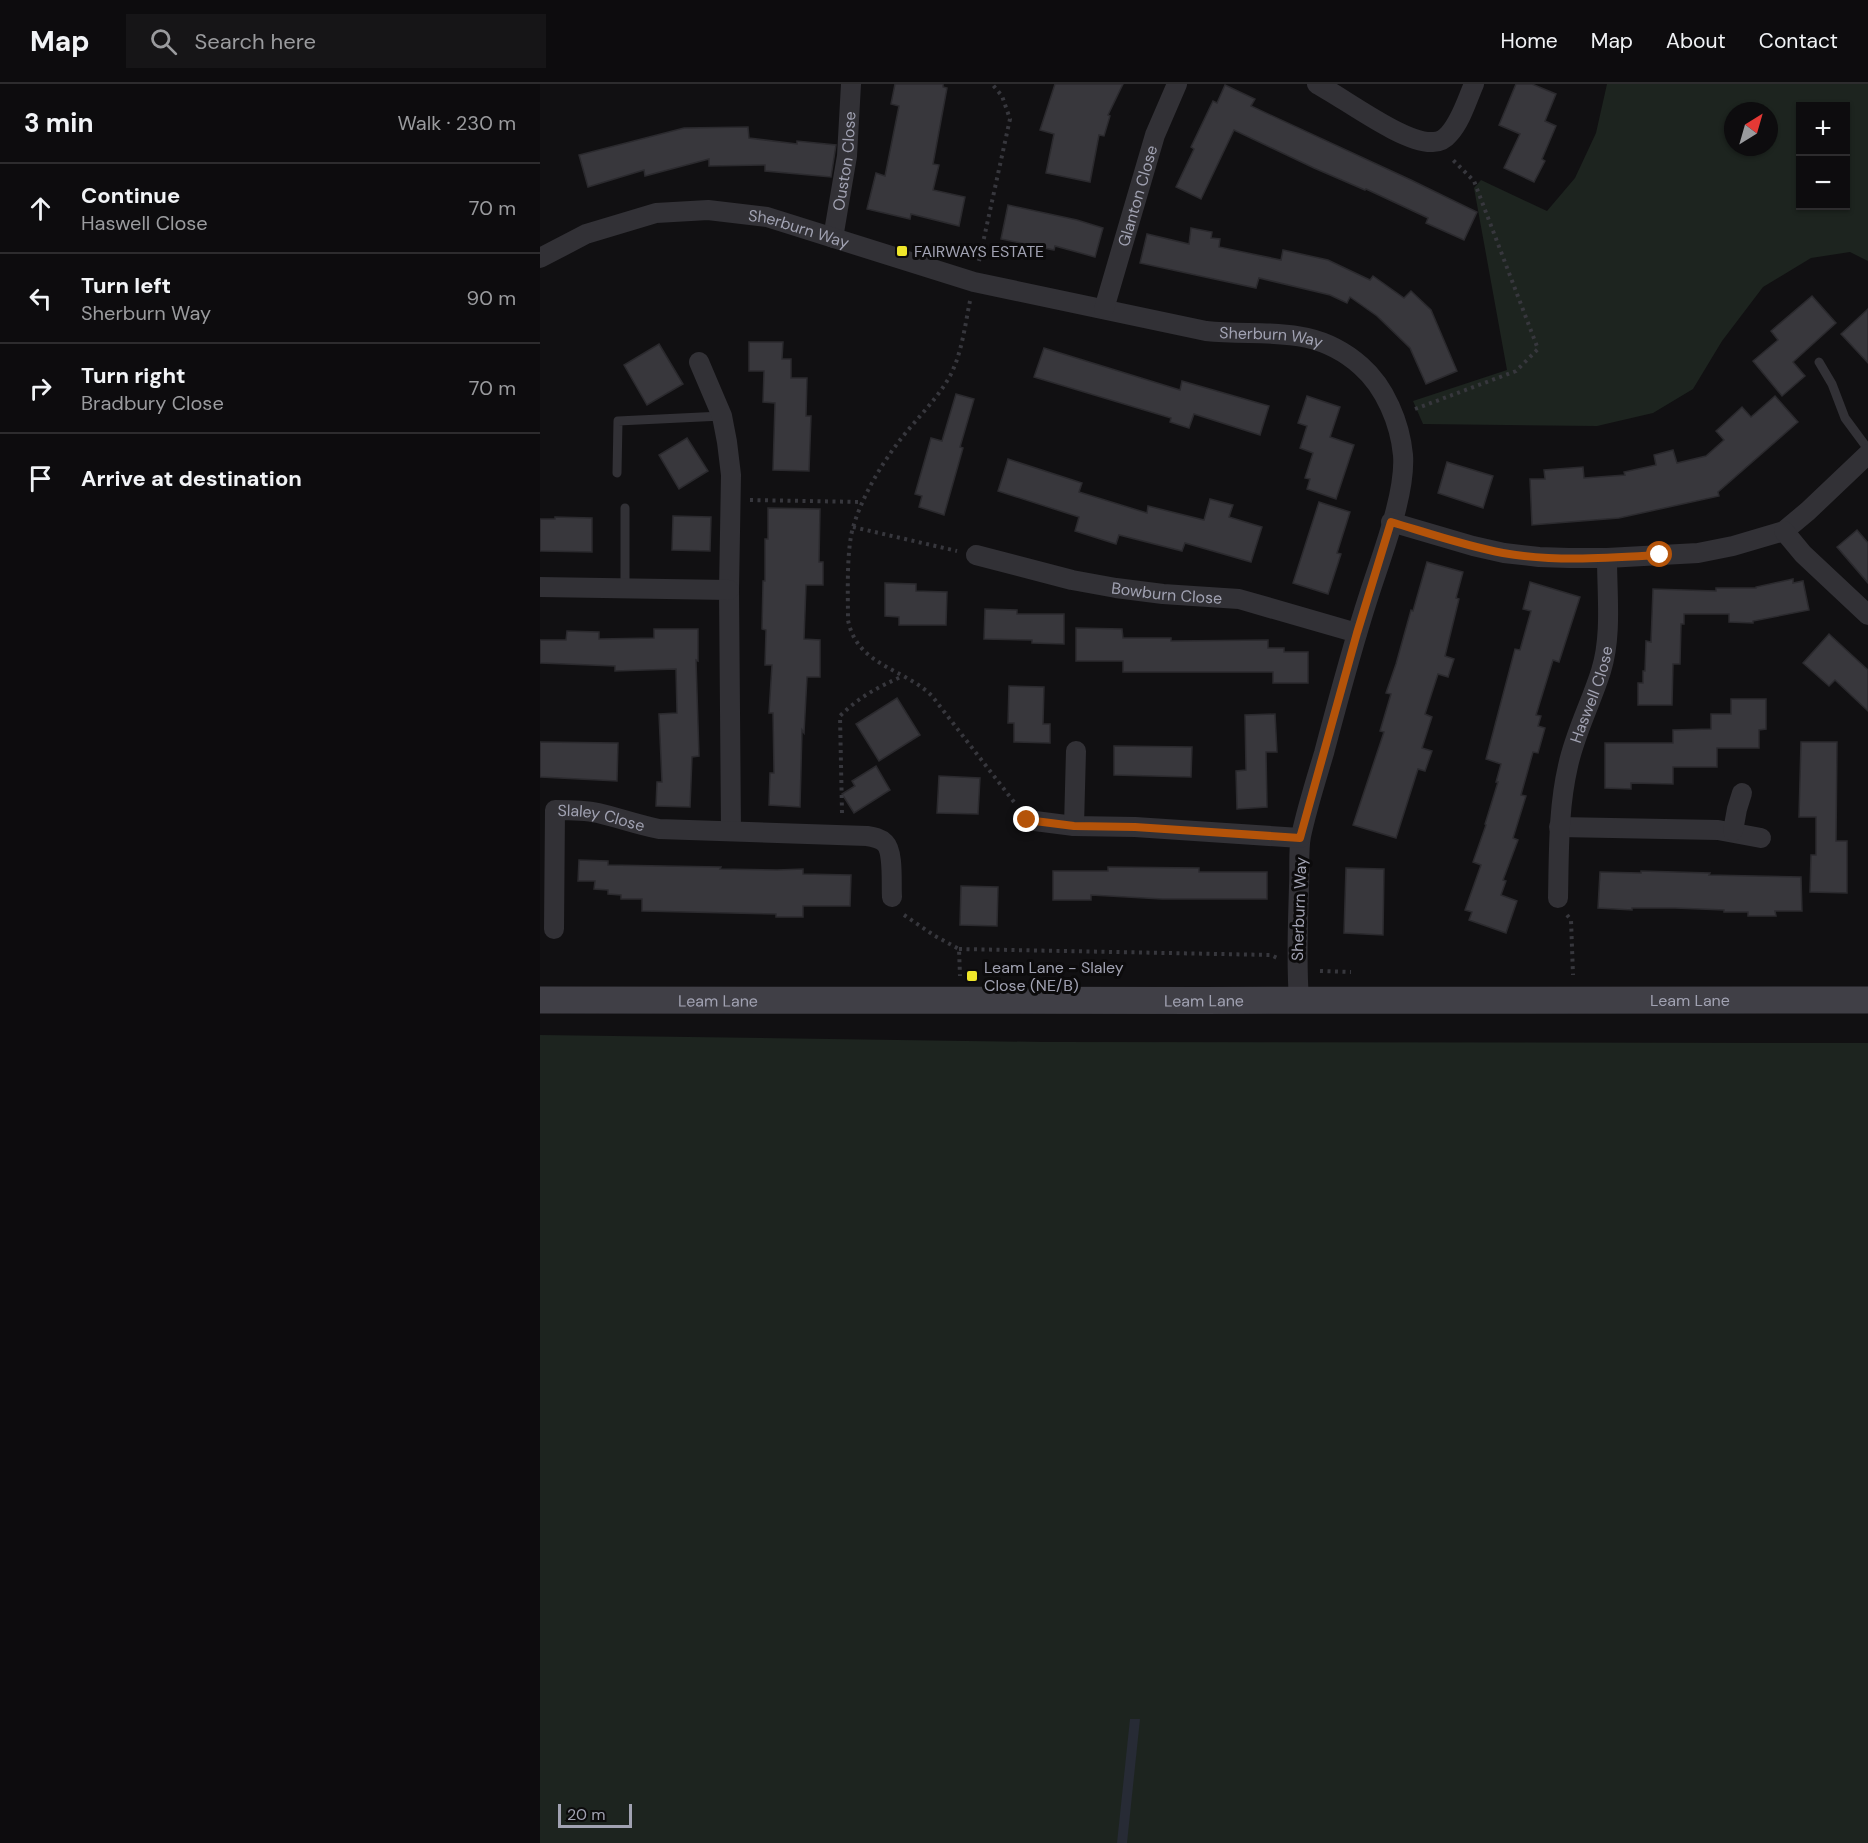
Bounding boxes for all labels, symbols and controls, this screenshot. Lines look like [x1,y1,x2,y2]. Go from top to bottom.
search box [126,14,546,68]
text: Map [30,23,90,60]
icon: search [147,25,180,58]
text: Search here [195,27,316,56]
text: Home [1500,27,1558,55]
text: Map [1591,27,1633,55]
text: About [1666,27,1726,55]
text: Contact [1759,27,1838,55]
north arrow [1724,102,1778,156]
map controls [1796,102,1850,210]
button: + [1796,102,1850,156]
text: 3 min [24,106,93,140]
text: Walk · 230 m [397,110,516,136]
street label: Ouston Close [827,111,860,212]
street label: Glanton Close [1112,143,1162,249]
button: − [1796,156,1850,210]
text: Continue [81,181,180,210]
icon: ahead [24,192,57,225]
text: 70 m [469,195,516,221]
street label: Sherburn Way [747,204,852,253]
text: Haswell Close [81,210,208,236]
place label: FAIRWAYS ESTATE [914,241,1044,262]
marker: FAIRWAYS ESTATE [895,244,909,258]
text: Turn left [81,271,171,300]
icon: left [24,282,57,315]
text: 90 m [467,285,516,311]
text: Sherburn Way [81,300,211,326]
street label: Sherburn Way [1219,322,1326,352]
text: Turn right [81,361,186,390]
icon: right [24,372,57,405]
text: 70 m [469,375,516,401]
text: Bradbury Close [81,390,224,416]
icon: arrive [24,462,57,495]
text: Arrive at destination [81,464,302,493]
route start [1646,541,1672,567]
street label: Bowburn Close [1110,577,1223,608]
street label: Haswell Close [1565,645,1617,746]
street label: Slaley Close [557,799,647,836]
route end [1013,806,1039,832]
street label: Sherburn Way [1287,857,1311,961]
place label: Leam Lane - Slaley Close (NE/B) [984,957,1124,996]
marker: Leam Lane - Slaley Close (NE/B) [965,969,979,983]
street label: Leam Lane [1650,989,1730,1010]
street label: Leam Lane [678,990,758,1011]
street label: Leam Lane [1164,990,1244,1011]
scale bar [558,1801,632,1828]
text: 20 m [567,1804,606,1825]

